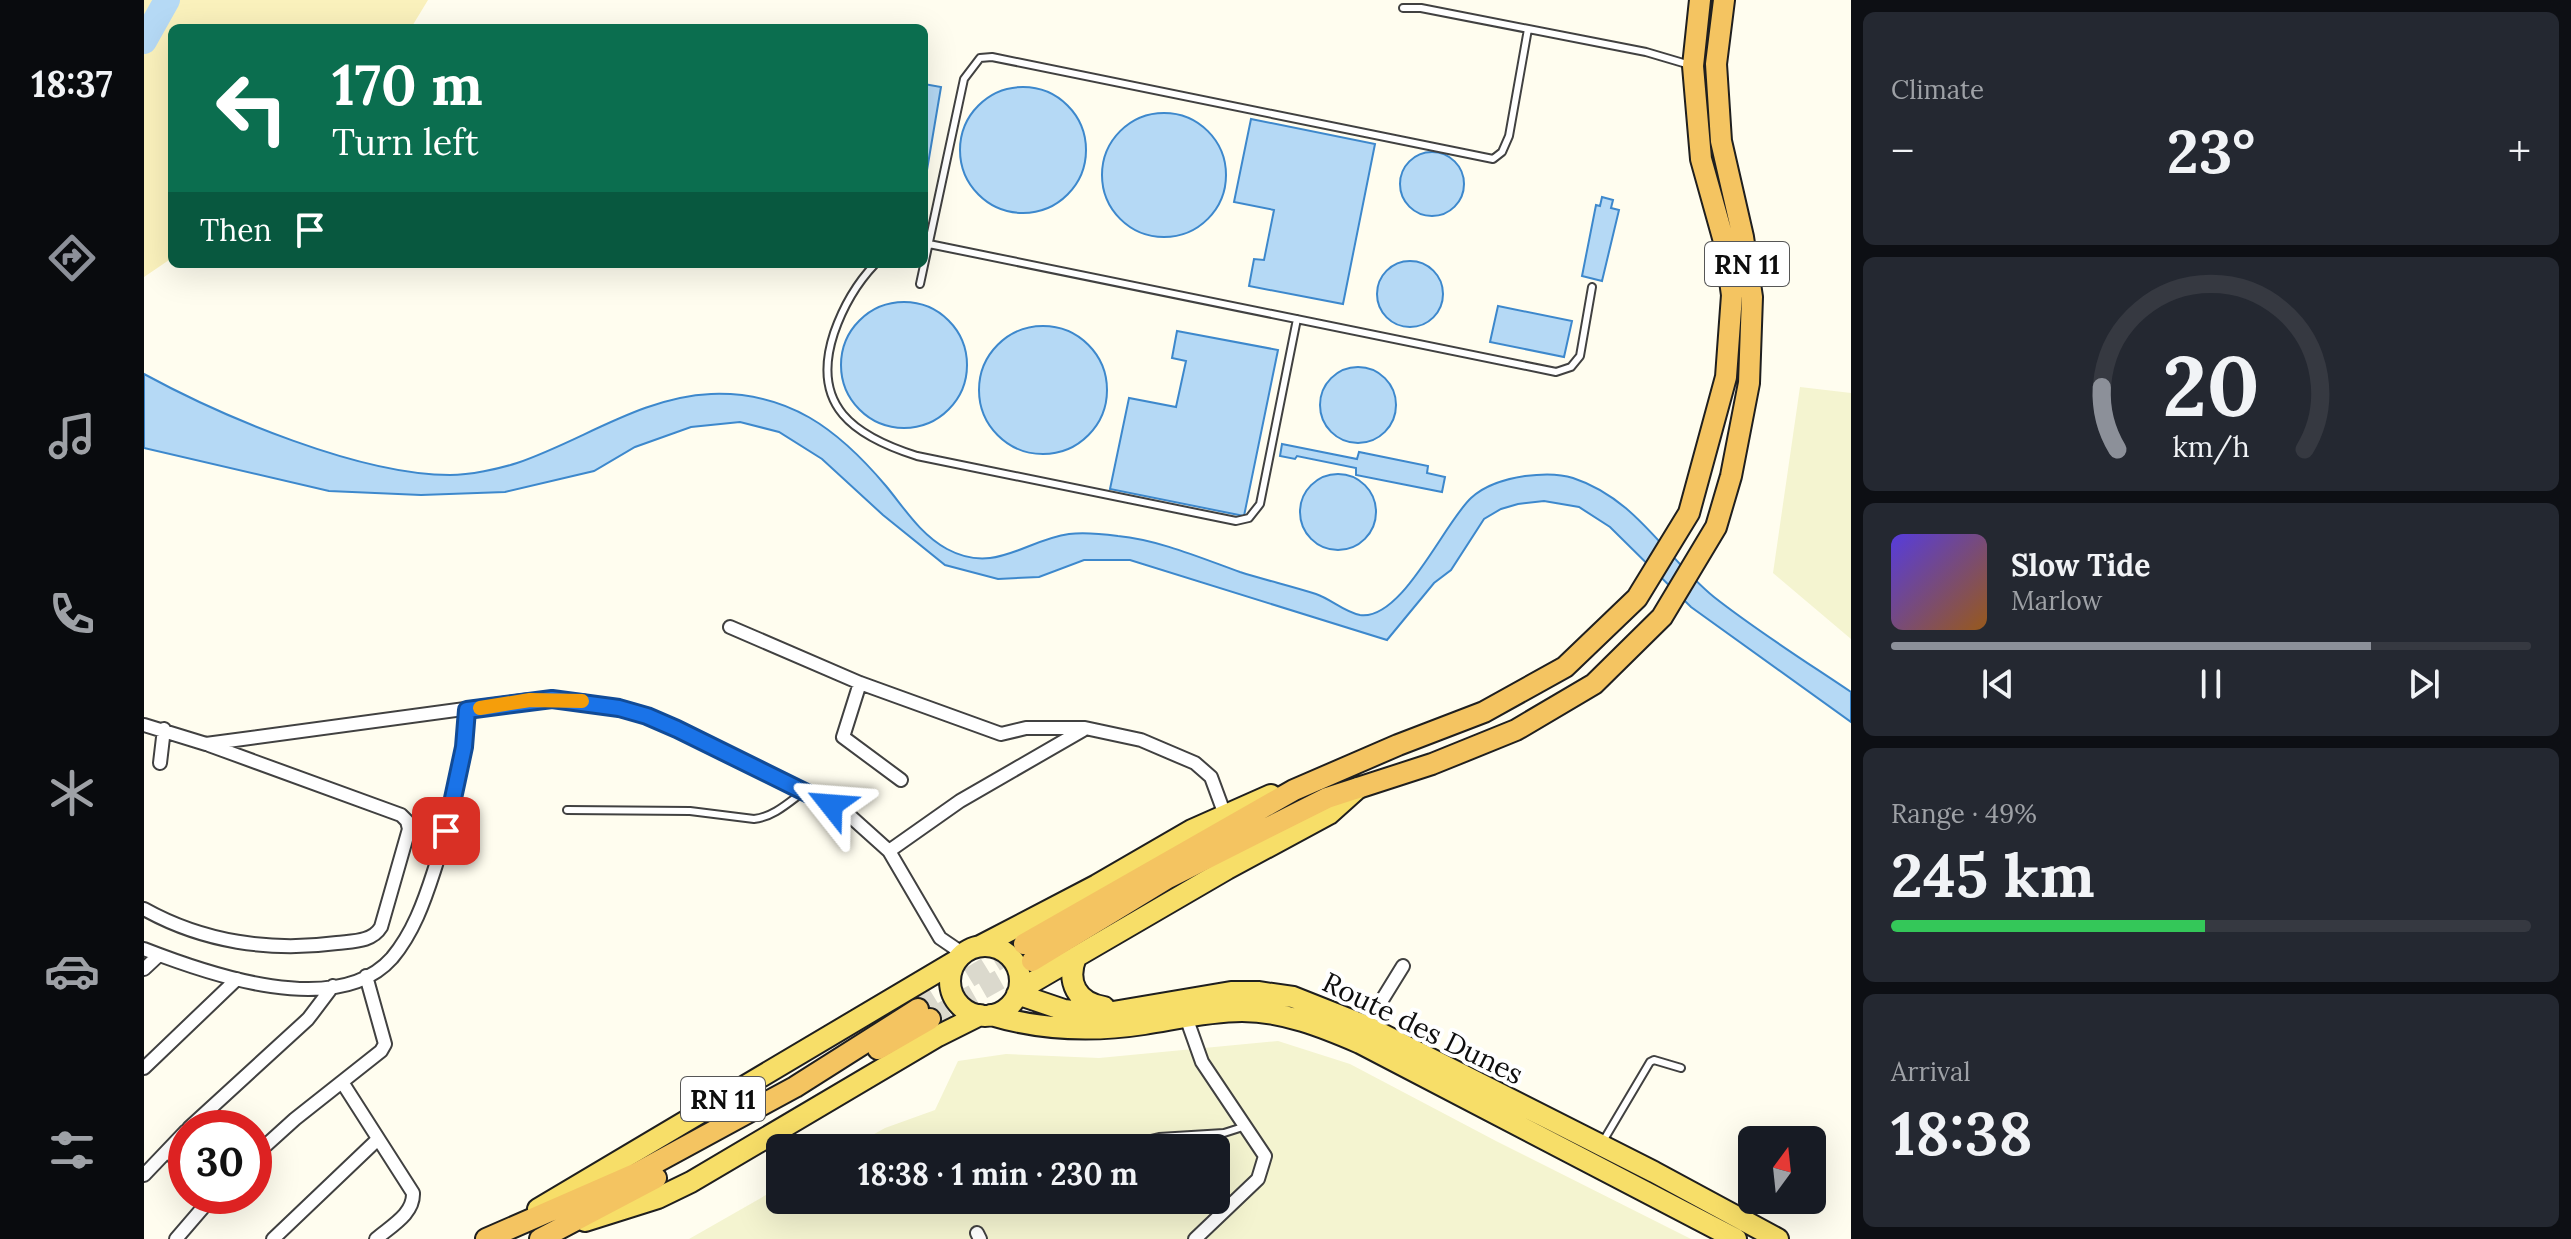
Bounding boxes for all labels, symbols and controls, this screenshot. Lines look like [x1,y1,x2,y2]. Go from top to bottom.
text: 170 m [332,49,483,120]
icon: left [200,56,304,160]
text: 18:37 [31,61,113,107]
text: Climate [1891,73,1984,106]
text: 23° [2167,113,2255,189]
text: Turn left [332,119,479,165]
text: − [1891,123,1914,179]
text: + [2508,123,2531,179]
icon: arrive [288,208,332,252]
text: Then [200,211,272,249]
icon: directions [44,230,100,286]
road number: RN 11 [1705,242,1789,286]
text: 20 [2162,332,2260,439]
icon: music [44,408,100,464]
text: km/h [2172,428,2250,465]
text: Slow Tide [2011,546,2150,584]
text: Marlow [2011,584,2102,617]
icon: phone [44,586,100,642]
icon: previous [1976,662,2020,706]
icon: pause [2189,662,2233,706]
icon: next [2402,662,2446,706]
position arrow [789,763,873,847]
icon: climate [44,765,100,821]
pin [412,797,480,865]
text: Range · 49% [1891,797,2037,830]
icon: arrive [424,809,468,853]
text: 245 km [1891,837,2095,913]
icon: car [44,943,100,999]
street label: Route des Dunes [1317,964,1529,1092]
text: Arrival [1891,1055,1970,1088]
road number: RN 11 [681,1077,765,1121]
text: 18:38 [1891,1095,2033,1171]
speed limit sign: 30 [168,1110,272,1214]
icon: filters [44,1122,100,1178]
north arrow [1738,1126,1826,1214]
map controls [1738,1126,1826,1214]
text: 18:38 · 1 min · 230 m [858,1155,1138,1193]

